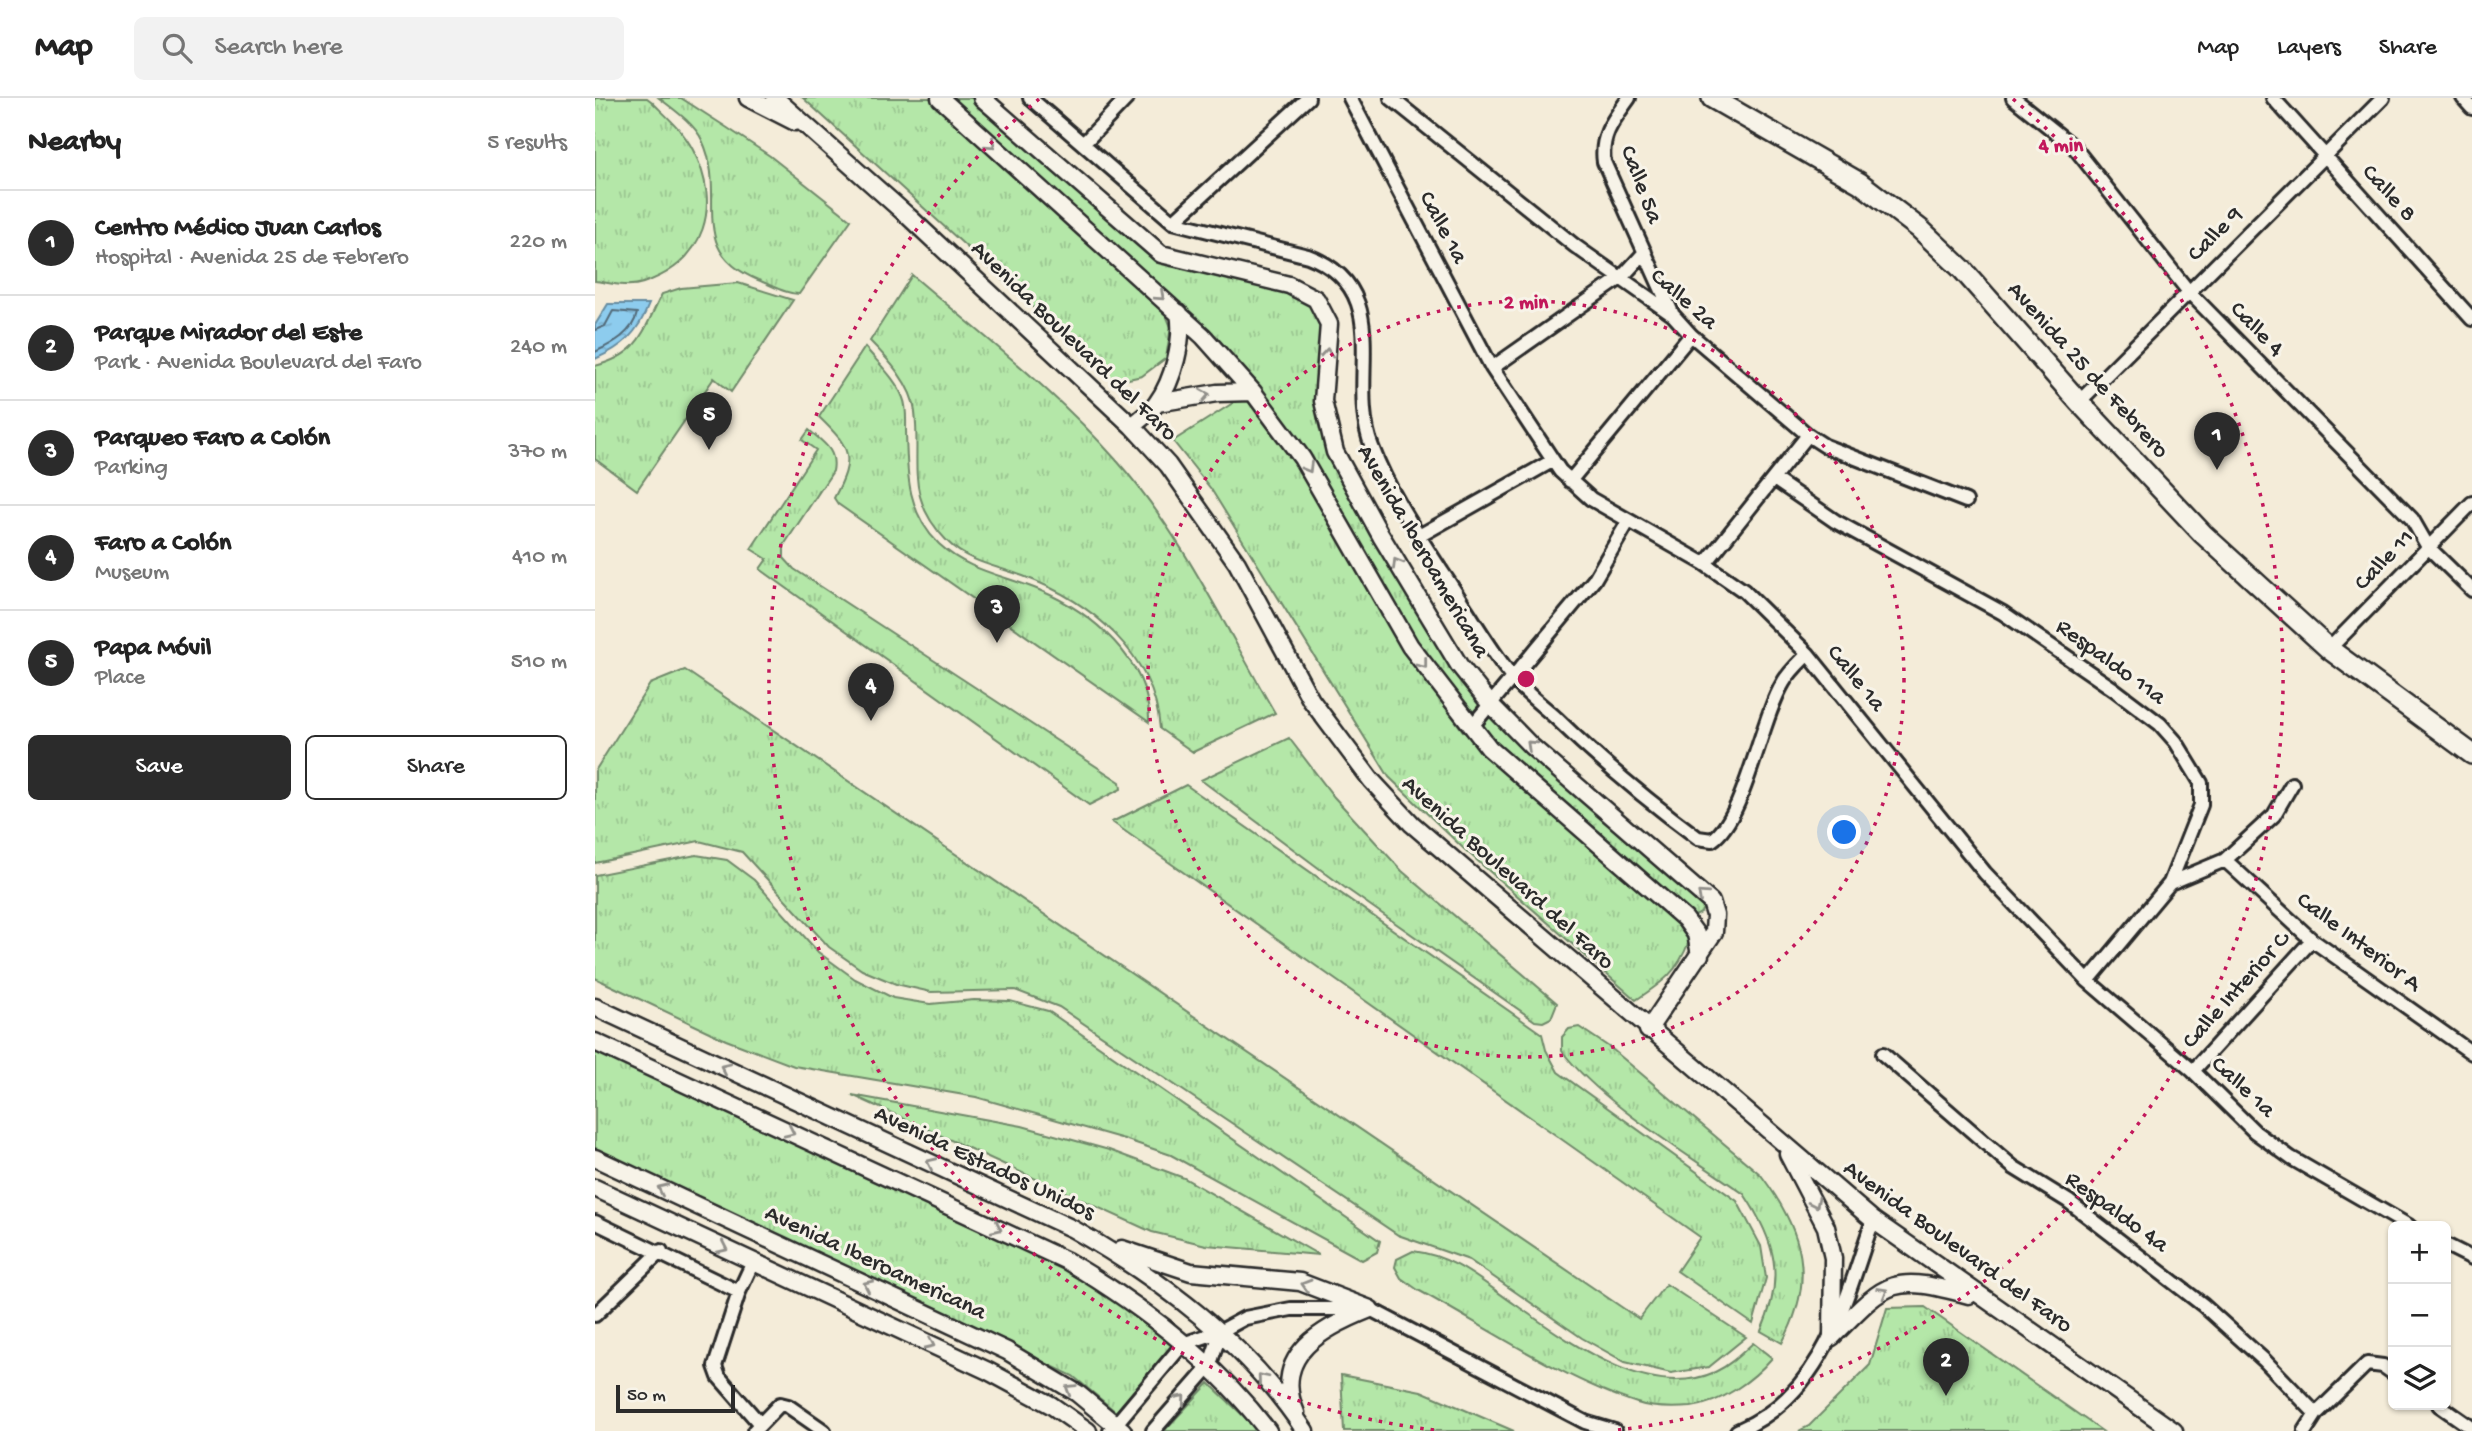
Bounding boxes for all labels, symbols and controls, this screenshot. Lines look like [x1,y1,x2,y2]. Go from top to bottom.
search box [134,17,624,80]
text: Map [35,29,92,67]
icon: search [158,29,196,67]
text: Search here [214,33,343,64]
text: Map [2197,34,2239,63]
text: Layers [2277,34,2341,63]
text: Share [2379,34,2437,63]
text: Nearby [28,126,121,161]
text: 5 results [487,130,567,157]
text: 4 min [2038,135,2084,160]
one-way arrow [983,136,996,148]
street label: Calle 5a [1612,142,1668,229]
street label: Calle 8 [2354,159,2422,229]
street label: Calle 1a [1411,187,1473,270]
street label: Calle 9 [2182,201,2250,269]
text: Centro Médico Juan Carlos [95,214,381,245]
text: 1 [46,229,56,256]
text: 220 m [510,229,567,256]
street label: Avenida Boulevard del Faro [963,235,1183,449]
text: Hospital · Avenida 25 de Febrero [95,245,409,272]
street label: Calle 2a [1643,263,1723,338]
street label: Avenida 25 de Febrero [2000,277,2174,465]
one-way arrow [1152,288,1165,300]
text: 2 min [1504,292,1549,317]
street label: Calle 4 [2223,296,2290,364]
text: Parque Mirador del Este [95,319,362,350]
text: 2 [45,334,57,361]
text: 240 m [510,334,567,361]
one-way arrow [1319,347,1334,358]
text: Park · Avenida Boulevard del Faro [95,350,422,377]
one-way arrow [1199,388,1211,403]
pin: 5 [686,392,732,450]
pin: 1 [2194,412,2240,470]
text: Parqueo Faro a Colón [95,424,330,455]
text: 3 [45,439,57,466]
text: 370 m [508,439,567,466]
street label: Avenida Iberoamericana [1349,440,1495,664]
text: Parking [95,455,168,482]
one-way arrow [1300,461,1313,473]
street label: Calle 11 [2349,524,2421,598]
text: Faro a Colón [95,529,231,560]
text: 4 [46,544,56,571]
text: 410 m [512,544,567,571]
one-way arrow [1393,557,1406,570]
text: Museum [95,560,169,587]
pin: 3 [974,585,1020,643]
street label: Respaldo 11a [2049,613,2171,713]
text: Papa Móvil [95,634,212,665]
street label: Calle 1a [1819,640,1891,719]
text: 5 [45,649,57,676]
text: 510 m [511,649,567,676]
one-way arrow [1415,656,1428,668]
pin: 4 [848,663,894,721]
text: Place [95,665,145,692]
centre of rings [1514,667,1538,691]
button: Save [28,735,291,800]
button: Share [305,735,567,800]
one-way arrow [1526,741,1539,754]
street label: Avenida Boulevard del Faro [1395,771,1619,977]
your location [1827,815,1861,849]
street label: Calle Interior A [2290,887,2428,1000]
one-way arrow [1697,891,1710,903]
street label: Calle Interior C [2177,925,2299,1056]
street label: Calle 1a [2204,1051,2281,1126]
one-way arrow [720,1062,732,1076]
street label: Avenida Estados Unidos [869,1100,1100,1228]
one-way arrow [783,1124,795,1138]
street label: Avenida Boulevard del Faro [1837,1155,2077,1341]
one-way arrow [926,1157,938,1171]
street label: Respaldo 4a [2058,1166,2174,1261]
one-way arrow [657,1183,669,1197]
one-way arrow [1807,1195,1821,1208]
street label: Avenida Iberoamericana [760,1200,991,1328]
one-way arrow [990,1220,1002,1234]
map controls [2388,1221,2451,1410]
button: + [2388,1221,2451,1284]
one-way arrow [716,1240,729,1254]
one-way arrow [1300,1279,1312,1293]
one-way arrow [863,1280,875,1294]
button: − [2388,1284,2451,1347]
one-way arrow [1875,1287,1888,1300]
one-way arrow [923,1336,935,1350]
pin: 2 [1923,1338,1969,1396]
button: layers [2388,1347,2451,1410]
one-way arrow [1258,1374,1270,1387]
scale bar [616,1382,735,1414]
one-way arrow [1065,1384,1078,1397]
text: 50 m [627,1385,666,1408]
one-way arrow [1173,1394,1185,1407]

